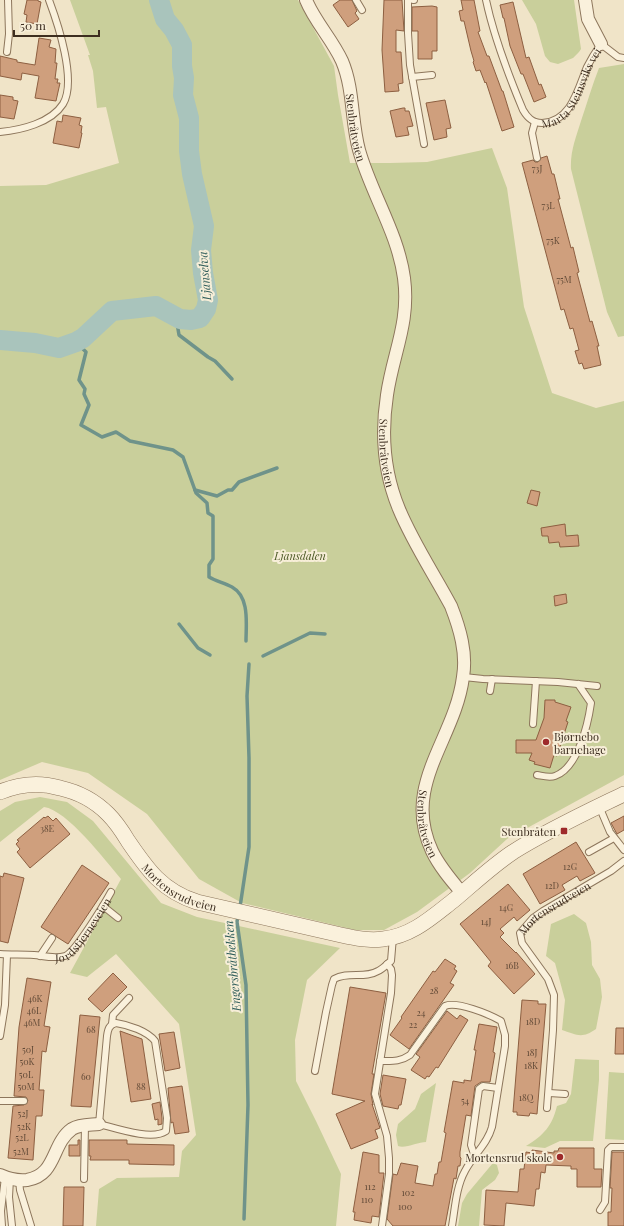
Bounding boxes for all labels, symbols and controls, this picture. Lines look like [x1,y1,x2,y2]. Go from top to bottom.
scale bar [14,12,99,38]
text: 50 m [20,17,46,33]
street label: Marta Steinsviks vei [540,45,604,131]
street label: Stenbråtveien [343,92,370,164]
house number: 73J [532,162,542,174]
house number: 73L [541,199,555,211]
house number: 75K [546,234,560,246]
water label: Ljanselva [194,251,214,302]
house number: 75M [556,273,572,285]
street label: Stenbråtveien [377,418,399,489]
park label: Ljansdalen [273,548,326,563]
place label: Bjørnebo barnehage [554,729,606,757]
marker: Bjørnebo barnehage [541,737,551,747]
street label: Stenbråtveien [415,789,442,860]
house number: 38E [40,822,55,834]
place label: Stenbråten [501,824,556,839]
marker: Stenbråten [559,826,569,836]
street label: Mortensrudveien [139,860,219,914]
house number: 12G [563,860,578,872]
street label: Mortensrudveien [515,877,593,938]
house number: 12D [545,879,560,891]
street label: Jordstjerneveien [54,894,114,965]
house number: 14G [499,901,514,913]
house number: 14J [481,915,491,927]
water label: Engersbråtbekken [220,920,244,1013]
house number: 16B [505,959,519,971]
house number: 28 [430,984,439,996]
house number: 46K [28,992,43,1004]
house number: 46L [27,1004,42,1016]
house number: 24 [417,1006,426,1018]
house number: 18D [526,1015,541,1027]
house number: 46M [24,1016,41,1028]
house number: 22 [409,1018,417,1030]
house number: 68 [86,1023,96,1035]
house number: 50J [22,1043,34,1055]
house number: 18J [527,1046,538,1058]
house number: 50K [19,1055,35,1067]
house number: 18K [524,1059,538,1071]
house number: 50L [19,1068,34,1080]
house number: 60 [81,1070,91,1082]
house number: 50M [18,1080,35,1092]
house number: 88 [136,1080,146,1092]
house number: 18Q [519,1091,534,1103]
house number: 54 [461,1094,470,1106]
house number: 52J [18,1107,29,1119]
house number: 52K [17,1120,31,1132]
house number: 52L [15,1131,29,1143]
house number: 52M [13,1145,29,1157]
place label: Mortensrud skole [465,1150,552,1165]
marker: Mortensrud skole [555,1152,565,1162]
house number: 112 [365,1180,375,1192]
house number: 102 [401,1186,415,1198]
house number: 110 [361,1193,373,1205]
house number: 100 [398,1200,412,1212]

